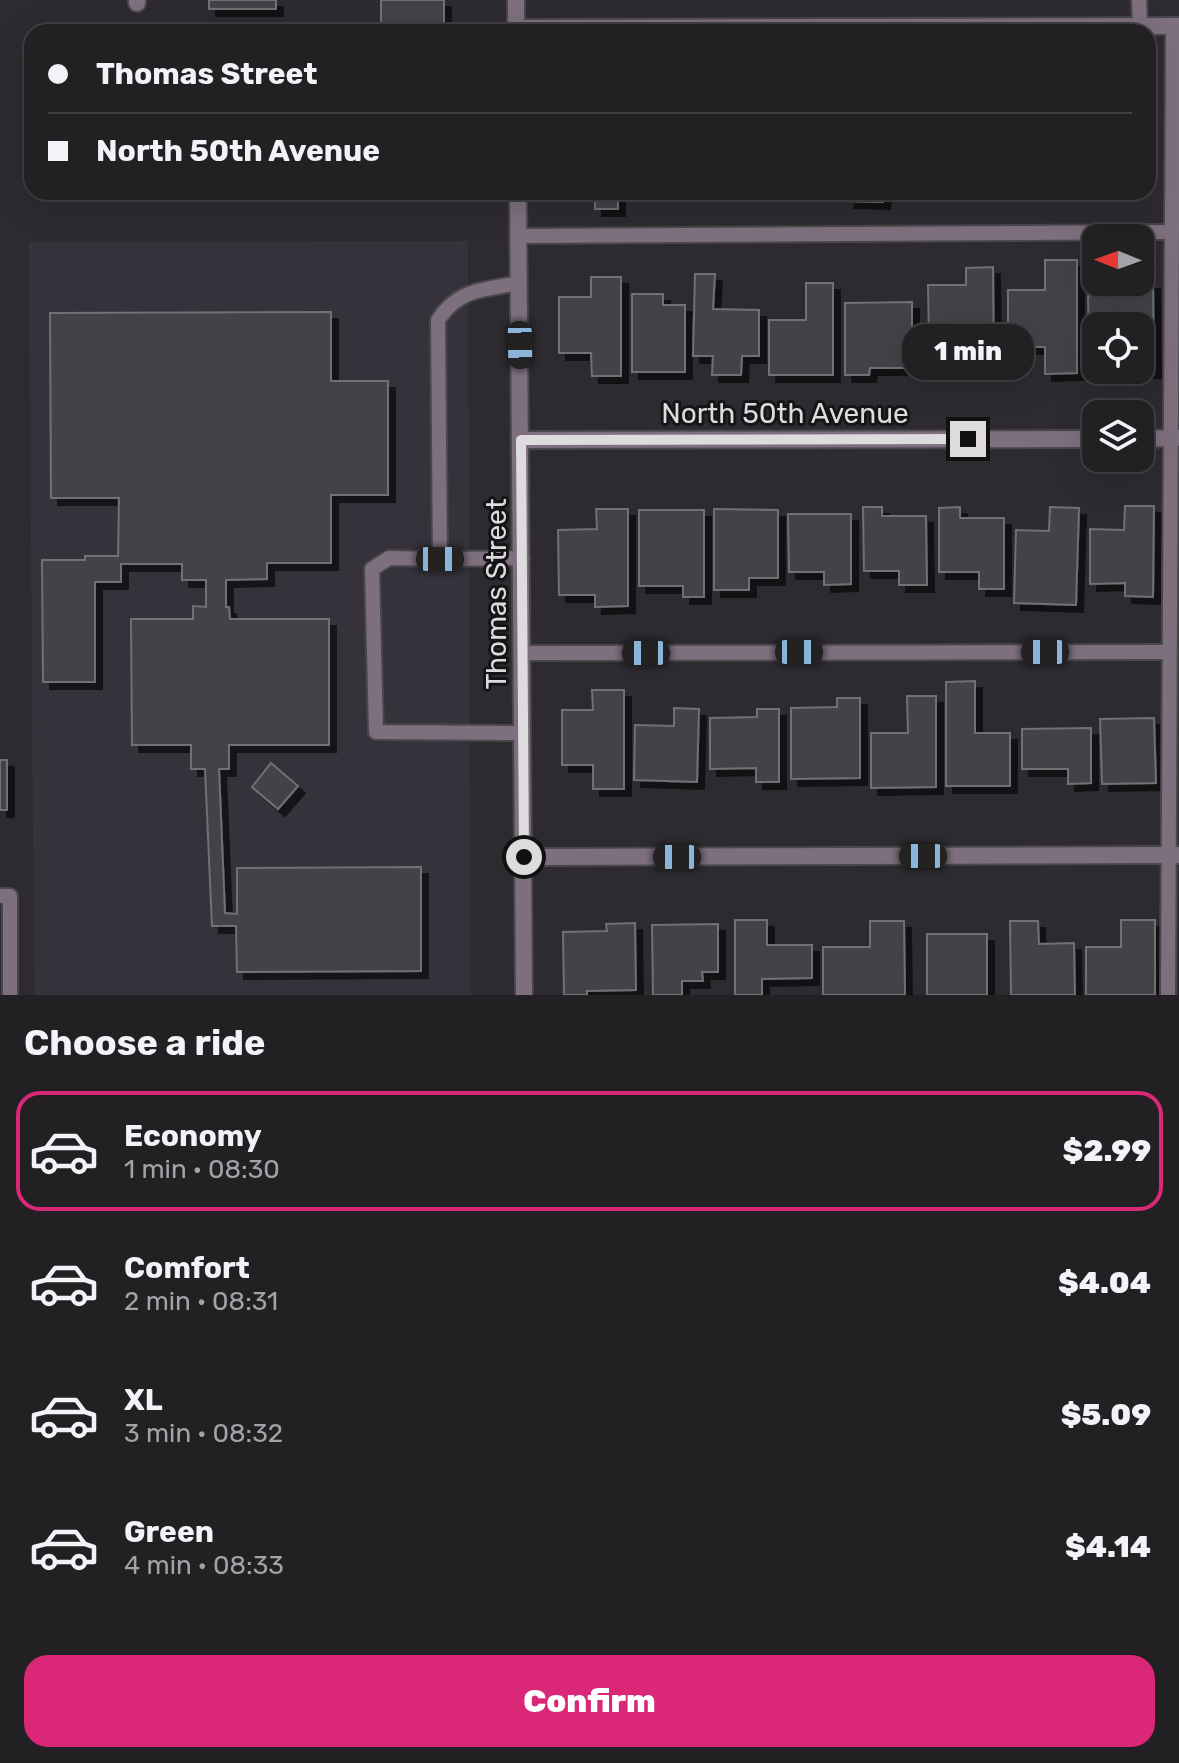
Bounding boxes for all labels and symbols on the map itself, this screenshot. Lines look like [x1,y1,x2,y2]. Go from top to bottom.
north arrow [1082,224,1154,296]
car [508,321,532,369]
callout: 1 min [902,323,1034,379]
street label: North 50th Avenue [661,397,909,430]
route end [950,421,986,457]
street label: Thomas Street [480,498,513,690]
car [416,547,464,571]
car [775,640,823,664]
car [1021,640,1069,664]
car [622,641,670,665]
route start [506,839,542,875]
car [899,844,947,868]
car [653,845,701,869]

